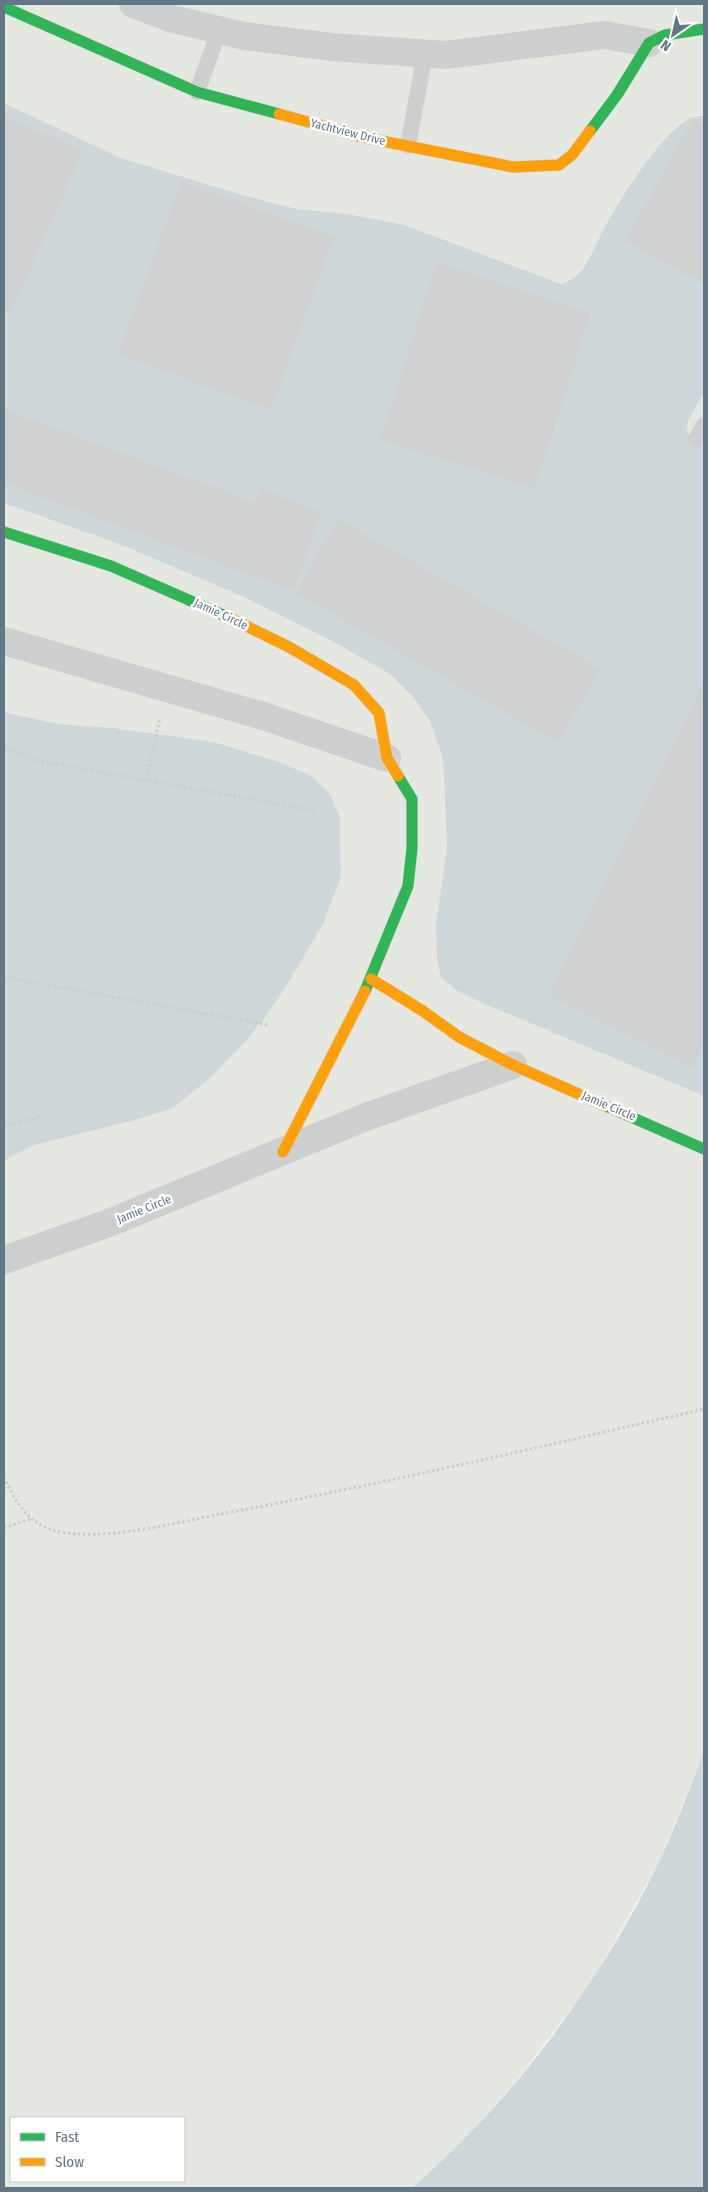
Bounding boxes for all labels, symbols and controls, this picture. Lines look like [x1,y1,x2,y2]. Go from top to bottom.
north arrow [648,10,698,60]
text: N [658,36,674,55]
street label: Yachtview Drive [309,116,387,148]
street label: Jamie Circle [192,596,250,632]
street label: Jamie Circle [580,1088,638,1124]
street label: Jamie Circle [115,1192,173,1226]
legend [10,2117,185,2182]
text: Fast [55,2128,79,2146]
text: Slow [55,2153,84,2171]

